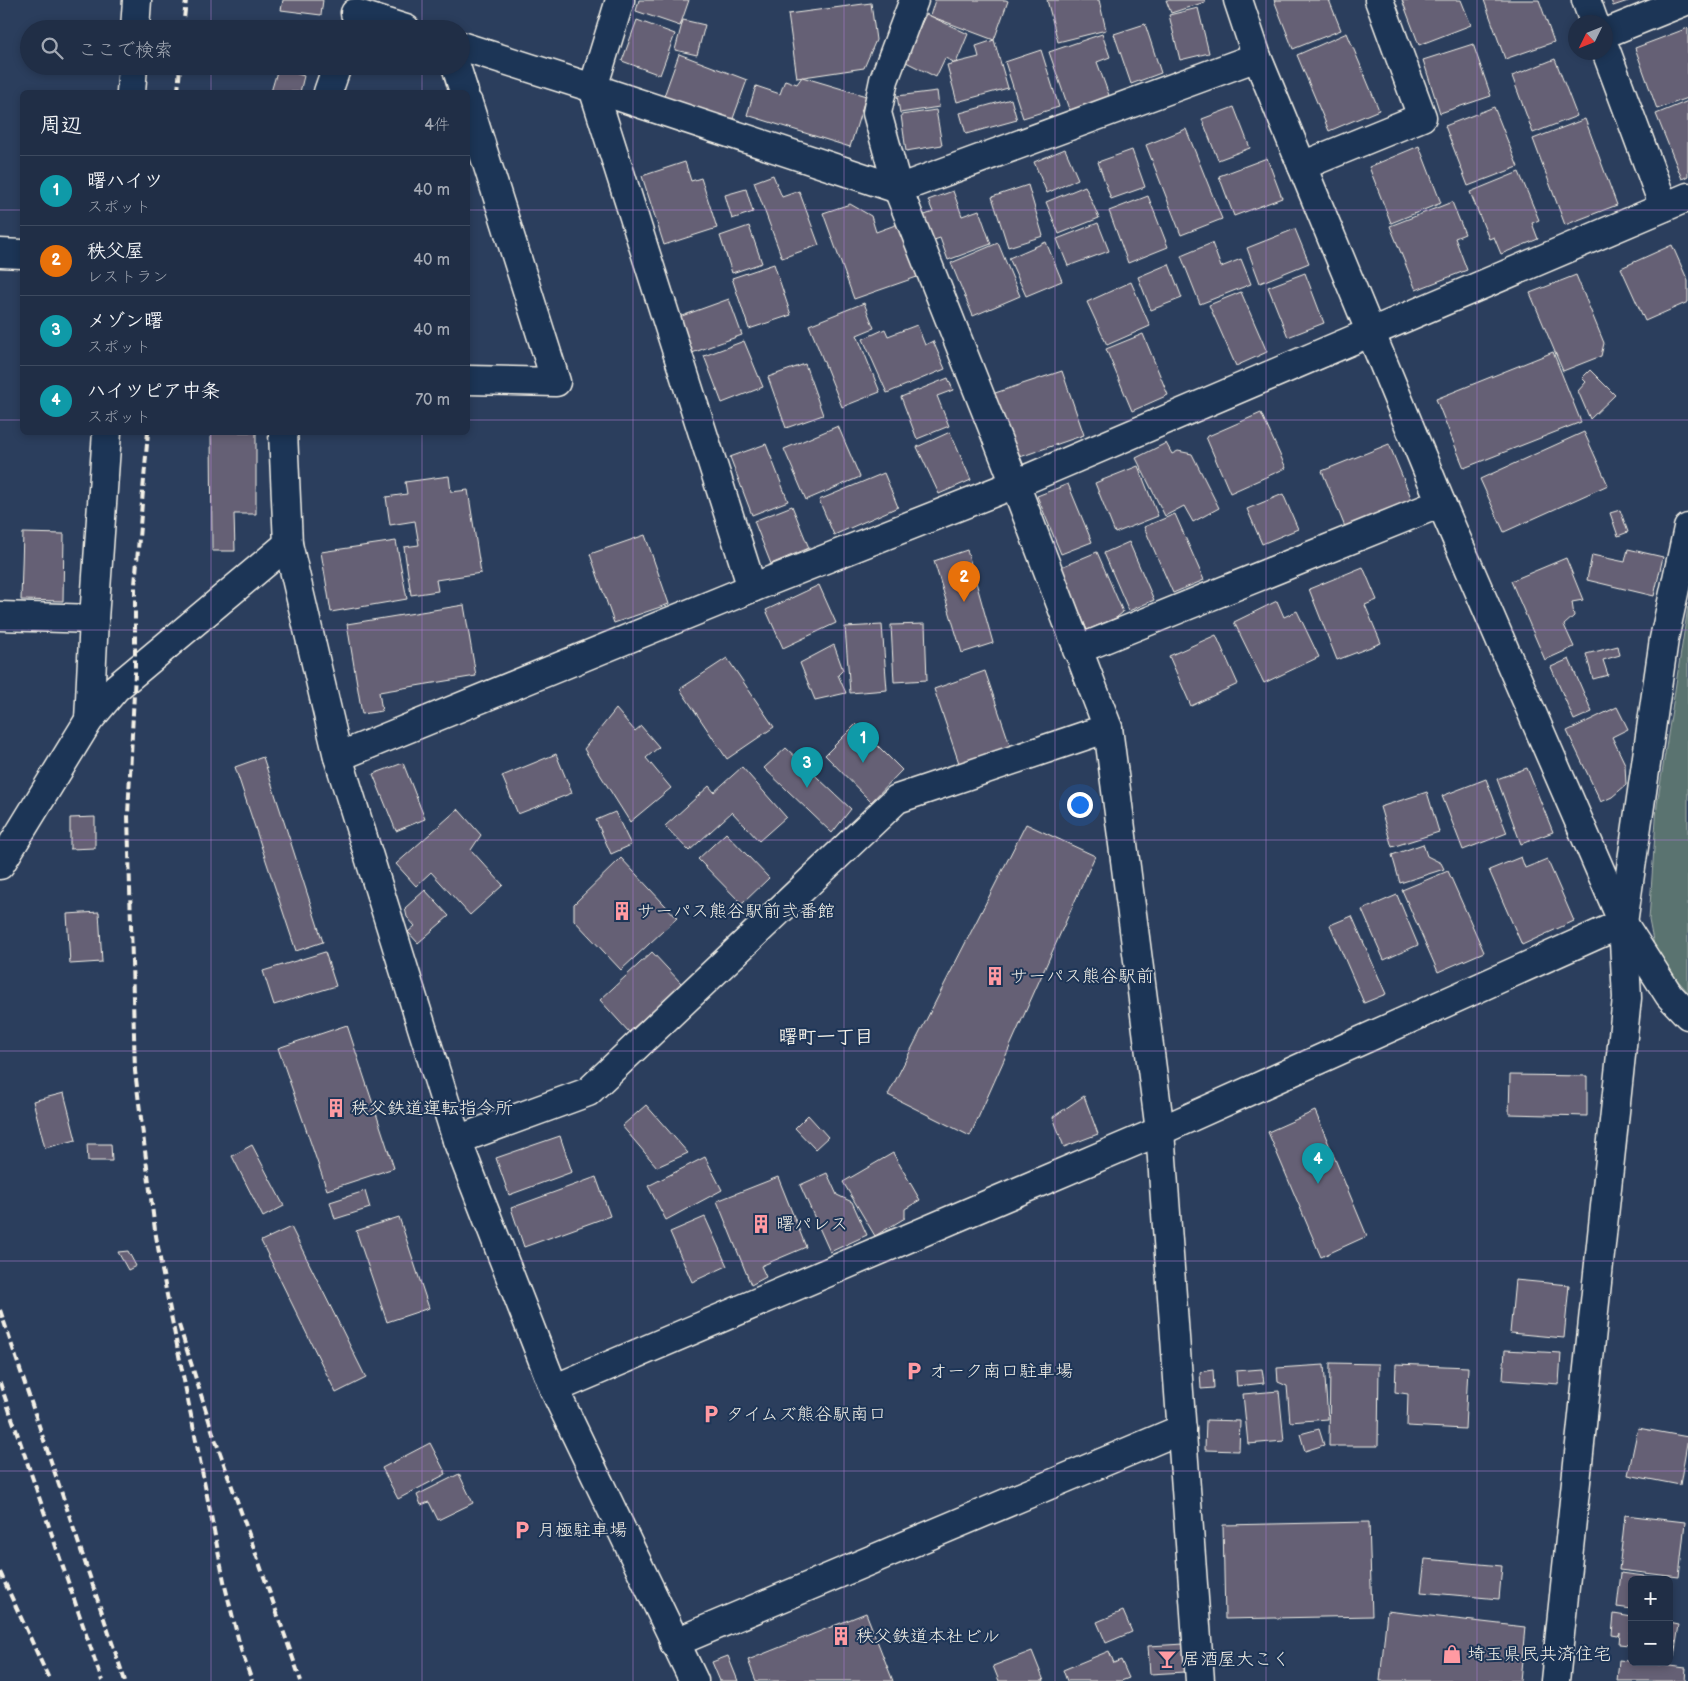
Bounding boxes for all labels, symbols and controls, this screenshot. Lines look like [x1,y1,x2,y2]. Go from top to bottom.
north arrow [1568,15,1613,60]
search box [20,20,470,75]
icon: search [38,34,66,62]
text: ここで検索 [78,39,173,62]
text: 周辺 [40,113,82,138]
text: 4件 [424,116,450,135]
text: 曙ハイツ [87,170,163,193]
text: 1 [53,181,59,200]
text: 40 m [413,181,450,200]
text: スポット [87,198,151,217]
text: 秩父屋 [87,240,144,263]
text: 2 [51,251,61,270]
text: 40 m [413,251,450,270]
text: レストラン [87,268,168,287]
text: メゾン曙 [87,310,163,333]
text: 3 [51,321,61,340]
text: 40 m [413,321,450,340]
text: スポット [87,338,151,357]
text: ハイツピア中条 [87,380,220,403]
text: 4 [51,391,61,410]
text: 70 m [415,391,450,410]
text: スポット [87,408,151,427]
pin: 2 [948,561,980,602]
pin: 1 [847,722,879,763]
pin: 3 [791,747,823,788]
your location [1067,792,1093,818]
building icon: サーパス熊谷駅前弐番館 [611,900,633,922]
place label: サーパス熊谷駅前弐番館 [637,901,835,922]
building icon: サーパス熊谷駅前 [984,965,1006,987]
place label: サーパス熊谷駅前 [1010,966,1154,987]
district label: 曙町一丁目 [778,1026,874,1049]
building icon: 秩父鉄道運転指令所 [325,1097,347,1119]
place label: 秩父鉄道運転指令所 [351,1098,513,1119]
pin: 4 [1302,1143,1334,1184]
building icon: 曙パレス [750,1213,772,1235]
place label: 曙パレス [776,1214,848,1235]
parking icon: オーク南口駐車場 [903,1360,925,1382]
place label: オーク南口駐車場 [929,1361,1073,1382]
parking icon: タイムズ熊谷駅南口 [700,1403,722,1425]
place label: タイムズ熊谷駅南口 [726,1404,887,1425]
parking icon: 月極駐車場 [511,1519,533,1541]
place label: 月極駐車場 [537,1520,627,1541]
map controls [1628,1576,1673,1666]
button: + [1628,1576,1673,1621]
button: − [1628,1621,1673,1666]
building icon: 秩父鉄道本社ビル [830,1625,852,1647]
place label: 秩父鉄道本社ビル [856,1626,1000,1647]
shop icon: 埼玉県民共済住宅 [1441,1643,1463,1665]
place label: 埼玉県民共済住宅 [1467,1644,1611,1665]
bar icon: 居酒屋大こく [1156,1648,1178,1670]
place label: 居酒屋大こく [1182,1649,1290,1670]

